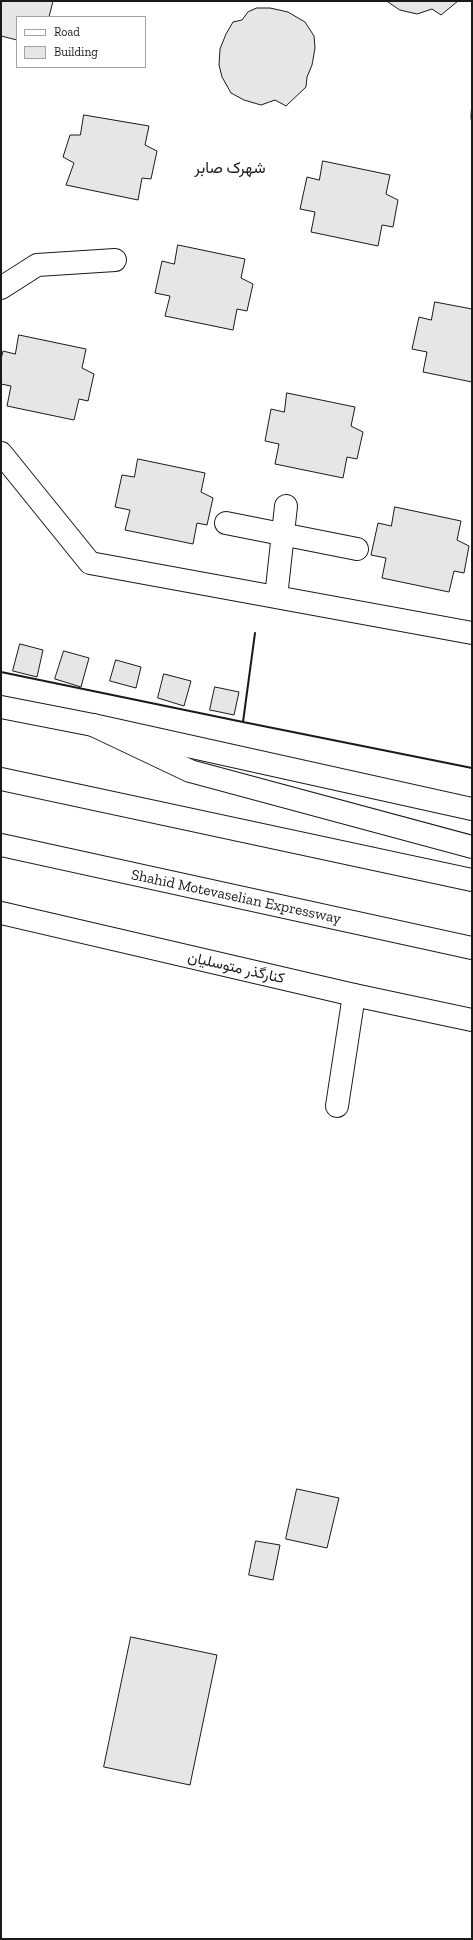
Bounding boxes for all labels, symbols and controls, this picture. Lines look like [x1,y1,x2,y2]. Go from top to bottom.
legend [16,16,146,68]
text: Road [54,25,80,39]
text: Building [54,45,98,59]
district label: شهرک صابر [194,158,266,178]
street label: Shahid Motevaselian Expressway [129,866,343,928]
street label: کنارگذر متوسلیان [186,948,286,988]

